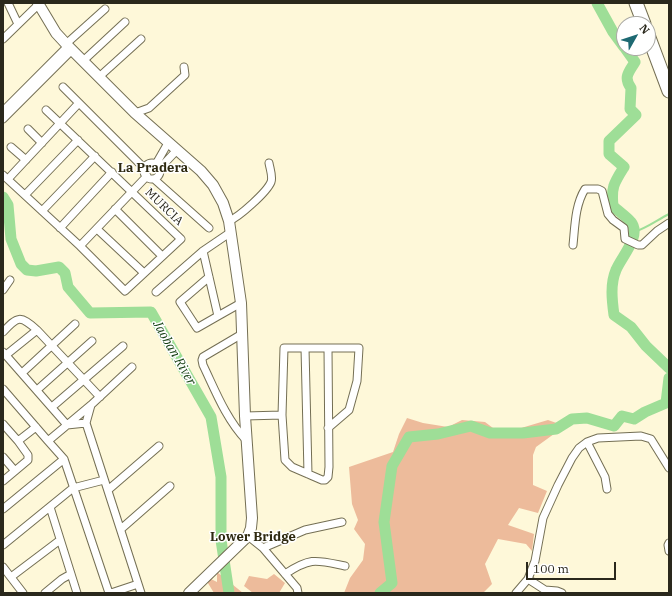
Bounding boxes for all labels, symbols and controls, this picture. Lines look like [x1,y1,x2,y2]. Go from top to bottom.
north arrow [616,16,656,56]
text: N [636,21,653,37]
district label: La Pradera [118,160,188,176]
street label: MURCIA [142,185,186,229]
water label: Jaoban River [149,318,199,388]
district label: Lower Bridge [210,529,296,545]
scale bar [528,554,618,580]
text: 100 m [533,561,569,576]

